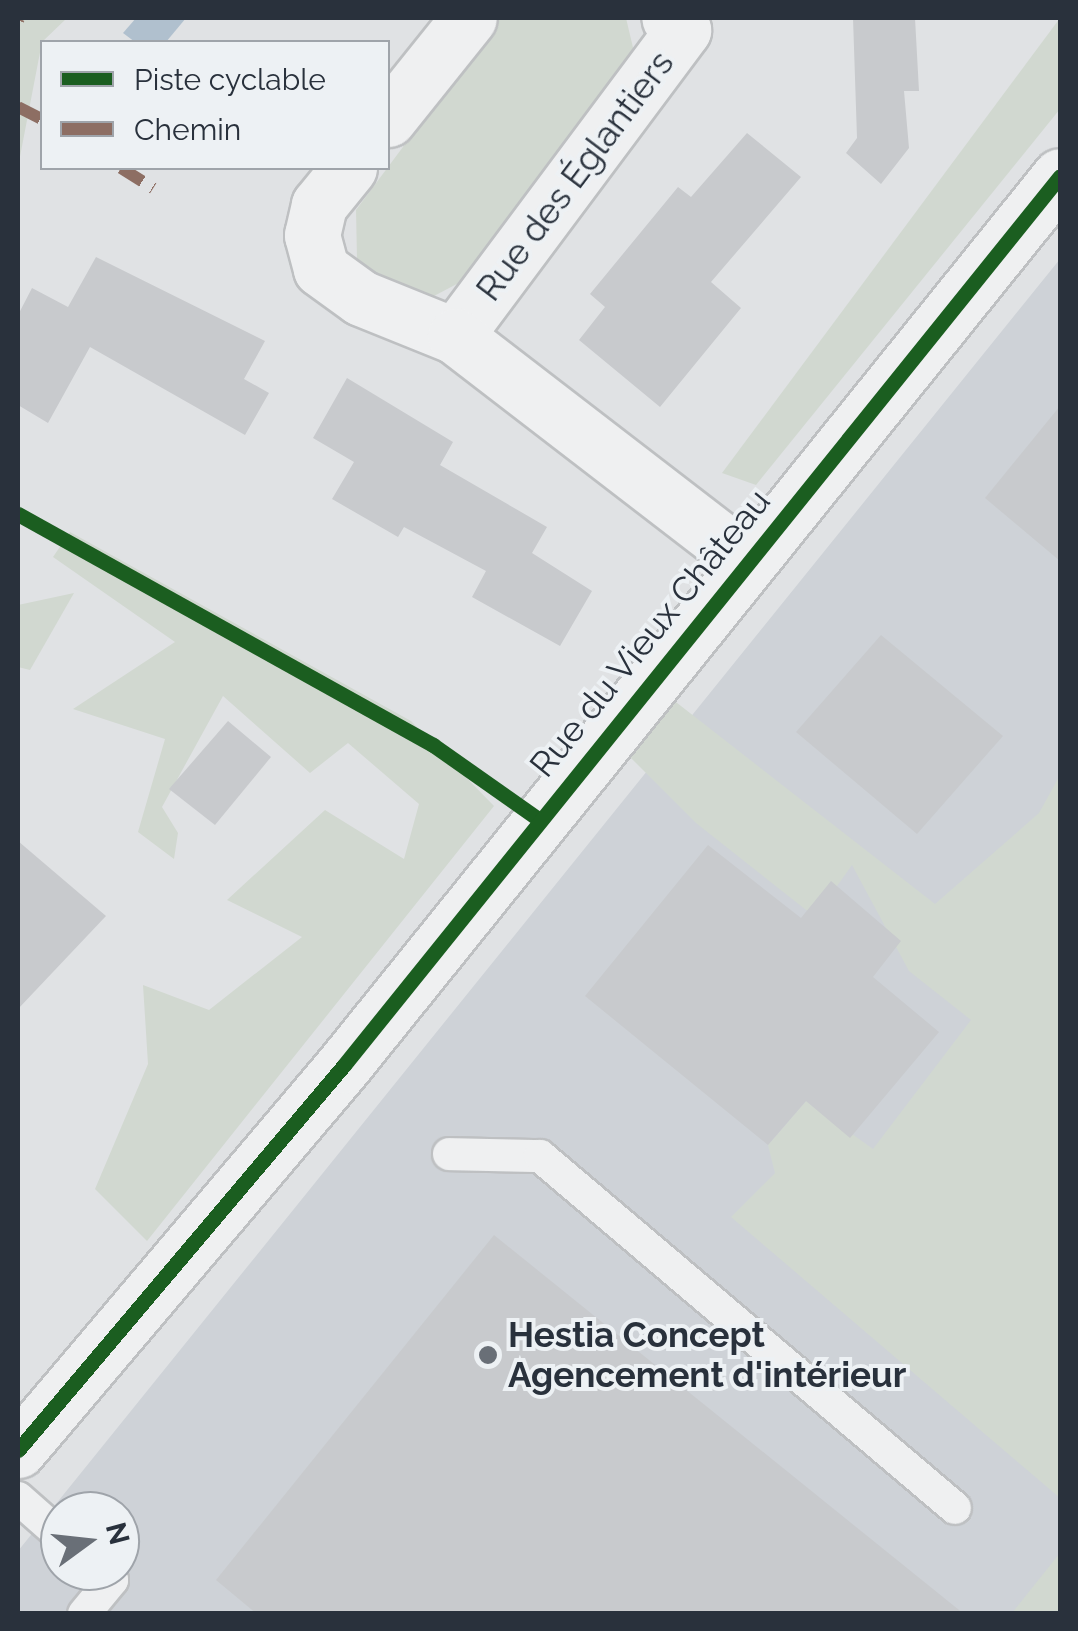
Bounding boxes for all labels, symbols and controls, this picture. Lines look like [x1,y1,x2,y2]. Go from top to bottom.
legend [40,40,390,170]
street label: Rue des Églantiers [468,43,682,309]
text: Piste cyclable [134,62,326,97]
text: Chemin [134,112,241,147]
street label: Rue du Vieux Château [521,480,779,786]
place label: Hestia Concept Agencement d'intérieur [508,1314,906,1396]
marker: Hestia Concept Agencement d'intérieur [477,1344,499,1366]
north arrow [40,1491,140,1591]
text: N [99,1519,136,1548]

